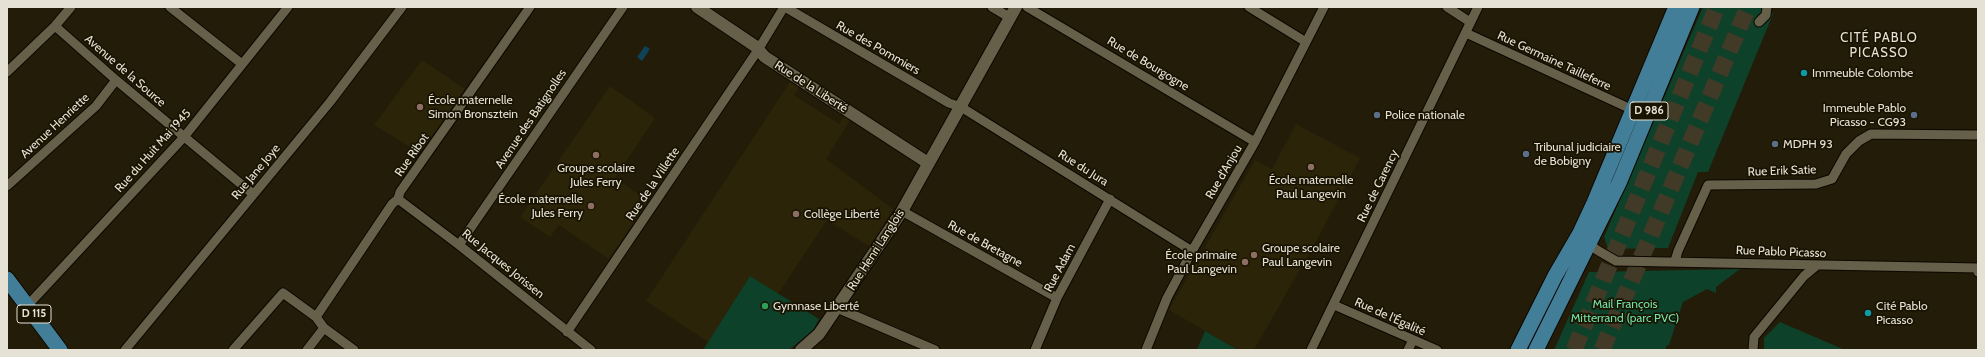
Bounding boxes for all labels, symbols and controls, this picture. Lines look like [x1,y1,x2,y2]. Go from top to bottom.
street label: Rue des Pommiers [833,18,923,78]
street label: Rue Germaine Tailleferre [1495,28,1613,94]
district label: CITÉ PABLO PICASSO [1840,30,1918,61]
street label: Avenue de la Source [82,32,168,110]
street label: Rue de Bourgogne [1104,34,1192,94]
street label: Rue de la Liberté [772,58,850,116]
place label: Immeuble Colombe [1812,66,1913,80]
street label: Avenue des Batignolles [492,67,570,171]
marker: Immeuble Colombe [1799,68,1809,78]
street label: Avenue Henriette [18,91,92,161]
place label: École maternelle Simon Bronsztein [428,93,518,121]
place label: Immeuble Pablo Picasso - CG93 [1823,101,1906,129]
marker: École maternelle Simon Bronsztein [415,102,425,112]
road number: D 986 [1630,102,1668,120]
street label: Rue du Huit Mai 1945 [112,107,194,195]
place label: Police nationale [1385,108,1465,122]
marker: Police nationale [1372,110,1382,120]
marker: Immeuble Pablo Picasso - CG93 [1909,110,1919,120]
street label: Rue Ribot [392,131,432,179]
place label: MDPH 93 [1783,137,1833,151]
marker: MDPH 93 [1770,139,1780,149]
place label: Tribunal judiciaire de Bobigny [1534,140,1621,168]
street label: Rue Jane Joye [229,141,283,203]
street label: Rue d'Anjou [1203,142,1245,202]
street label: Rue de la Villette [623,145,683,223]
street label: Rue du Jura [1055,147,1111,189]
street label: Rue de Carency [1354,147,1402,225]
marker: Tribunal judiciaire de Bobigny [1521,149,1531,159]
marker: Groupe scolaire Jules Ferry [591,150,601,160]
place label: Groupe scolaire Jules Ferry [557,161,635,189]
marker: École maternelle Paul Langevin [1306,162,1316,172]
street label: Rue Erik Satie [1747,163,1817,179]
place label: École maternelle Paul Langevin [1269,173,1353,201]
place label: École maternelle Jules Ferry [498,192,583,220]
marker: École maternelle Jules Ferry [586,201,596,211]
place label: Collège Liberté [804,207,880,221]
street label: Rue Henri Langlois [844,207,908,293]
marker: Collège Liberté [791,209,801,219]
street label: Rue de Bretagne [945,218,1025,270]
street label: Rue Jacques Jorissen [459,226,547,302]
street label: Rue Adam [1041,241,1079,295]
place label: Groupe scolaire Paul Langevin [1262,241,1340,269]
street label: Rue Pablo Picasso [1736,243,1826,261]
place label: École primaire Paul Langevin [1165,248,1237,276]
marker: Groupe scolaire Paul Langevin [1249,250,1259,260]
marker: École primaire Paul Langevin [1240,257,1250,267]
street label: Rue de l'Égalité [1352,295,1428,339]
park label: Mail François Mitterrand (parc PVC) [1571,297,1679,325]
place label: Gymnase Liberté [773,299,859,313]
place label: Cité Pablo Picasso [1876,299,1928,327]
marker: Gymnase Liberté [760,301,770,311]
road number: D 115 [17,305,51,323]
marker: Cité Pablo Picasso [1863,308,1873,318]

